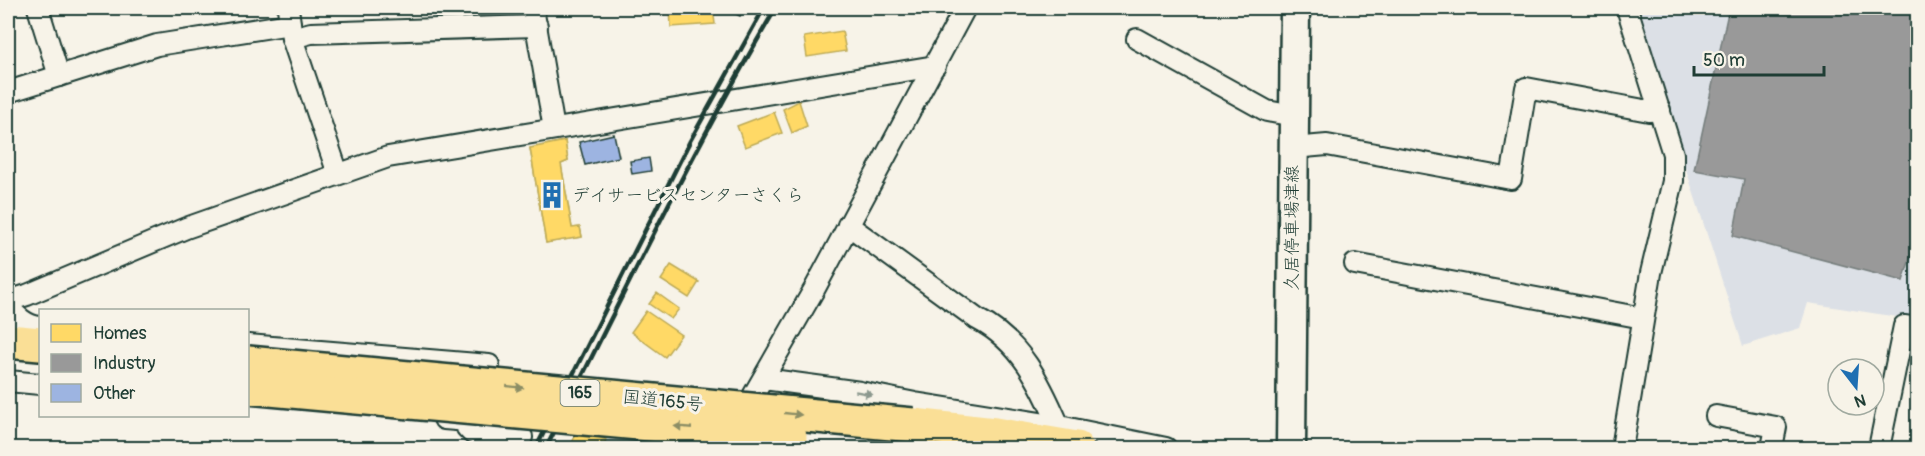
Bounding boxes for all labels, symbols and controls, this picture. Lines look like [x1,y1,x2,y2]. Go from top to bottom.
scale bar [1694,39,1824,77]
text: 50 m [1703,49,1745,72]
street label: 久居停車場津線 [1281,165,1304,291]
building icon: デイサービスセンターさくら [537,180,567,210]
place label: デイサービスセンターさくら [572,184,804,207]
legend [39,309,249,417]
text: Homes [93,322,146,345]
text: Industry [93,352,156,375]
north arrow [1826,357,1886,417]
road number: 165 [560,380,600,406]
text: Other [93,382,136,405]
one-way arrow [505,382,524,392]
street label: 国道165号 [621,385,705,417]
one-way arrow [854,389,873,398]
text: N [1852,389,1868,412]
one-way arrow [783,409,802,419]
one-way arrow [673,422,692,432]

